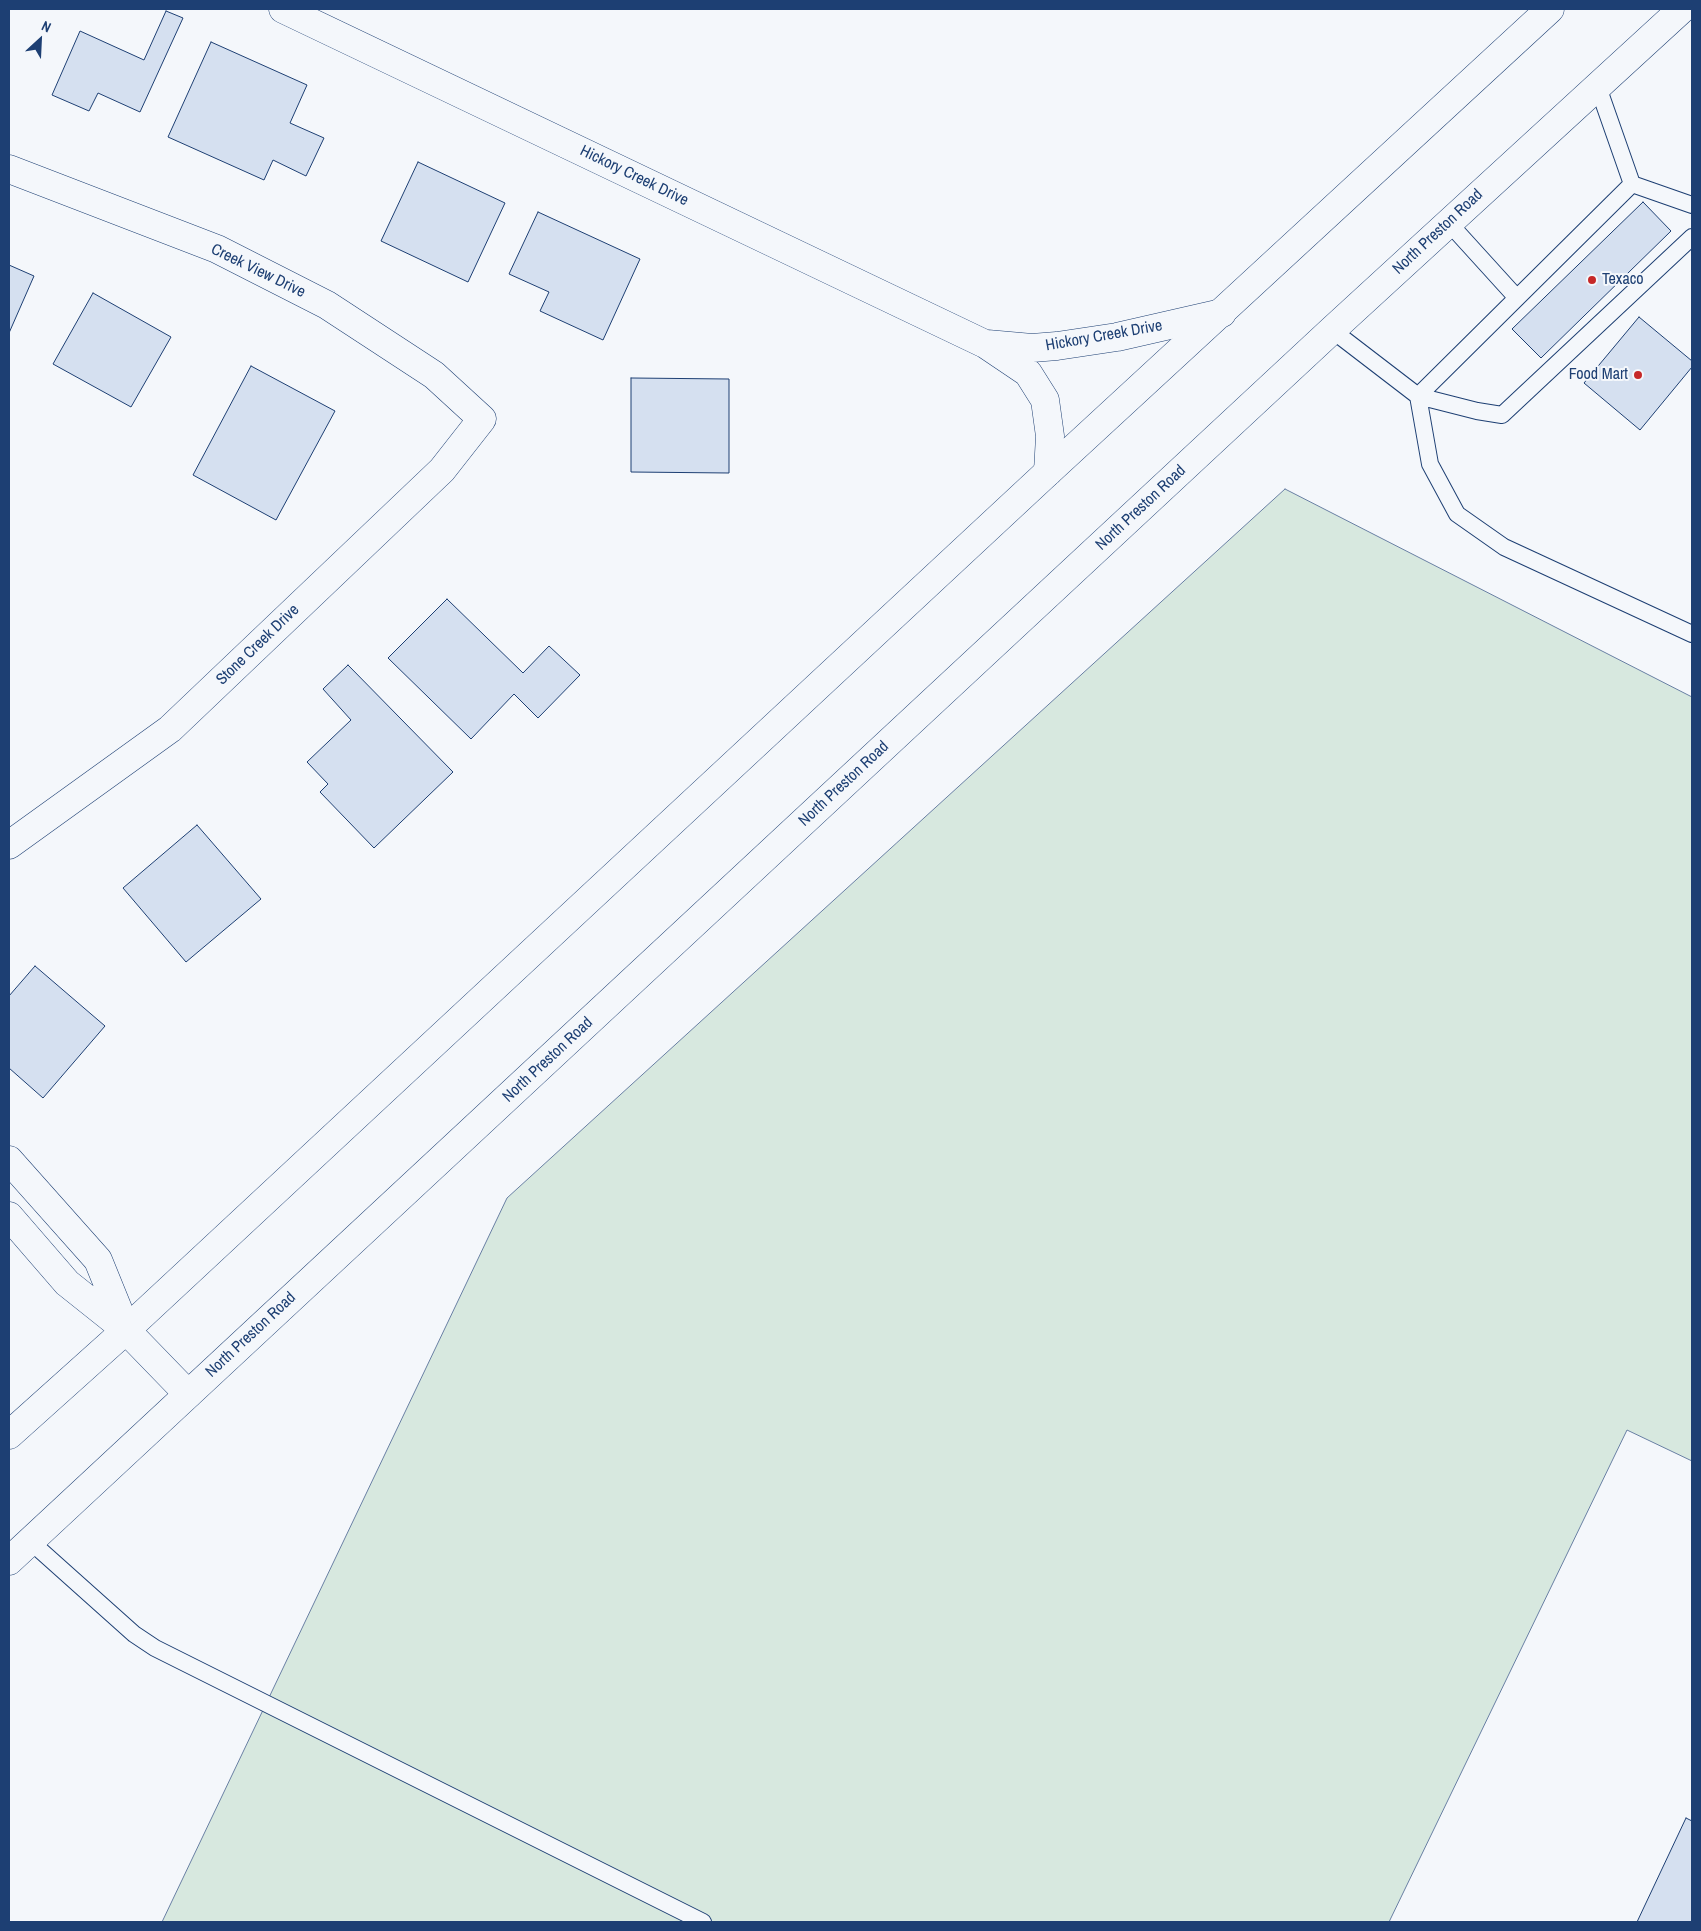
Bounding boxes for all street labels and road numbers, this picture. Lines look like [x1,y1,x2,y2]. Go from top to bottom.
street label: Hickory Creek Drive [577,141,691,211]
street label: North Preston Road [1389,185,1487,279]
street label: Creek View Drive [208,240,308,302]
street label: Hickory Creek Drive [1044,316,1164,356]
street label: North Preston Road [1092,461,1190,555]
street label: Stone Creek Drive [213,601,303,689]
street label: North Preston Road [795,737,893,831]
street label: North Preston Road [499,1013,597,1107]
street label: North Preston Road [202,1288,300,1382]

